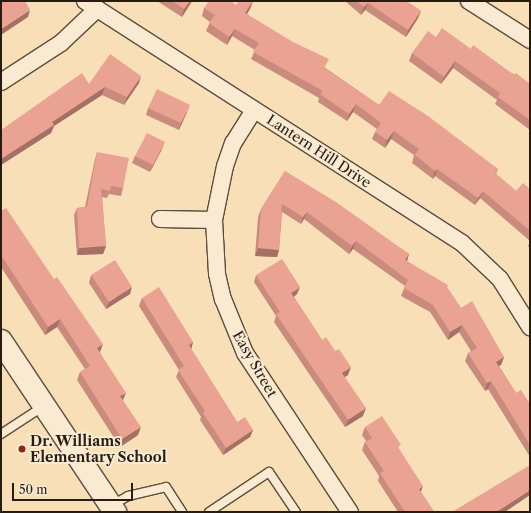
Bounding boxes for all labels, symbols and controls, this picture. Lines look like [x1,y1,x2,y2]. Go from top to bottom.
street label: Lantern Hill Drive [264,111,374,191]
street label: Easy Street [229,328,281,400]
place label: Dr. Williams Elementary School [30,433,167,466]
marker: Dr. Williams Elementary School [17,444,27,454]
scale bar [14,475,135,501]
text: 50 m [19,482,48,497]

